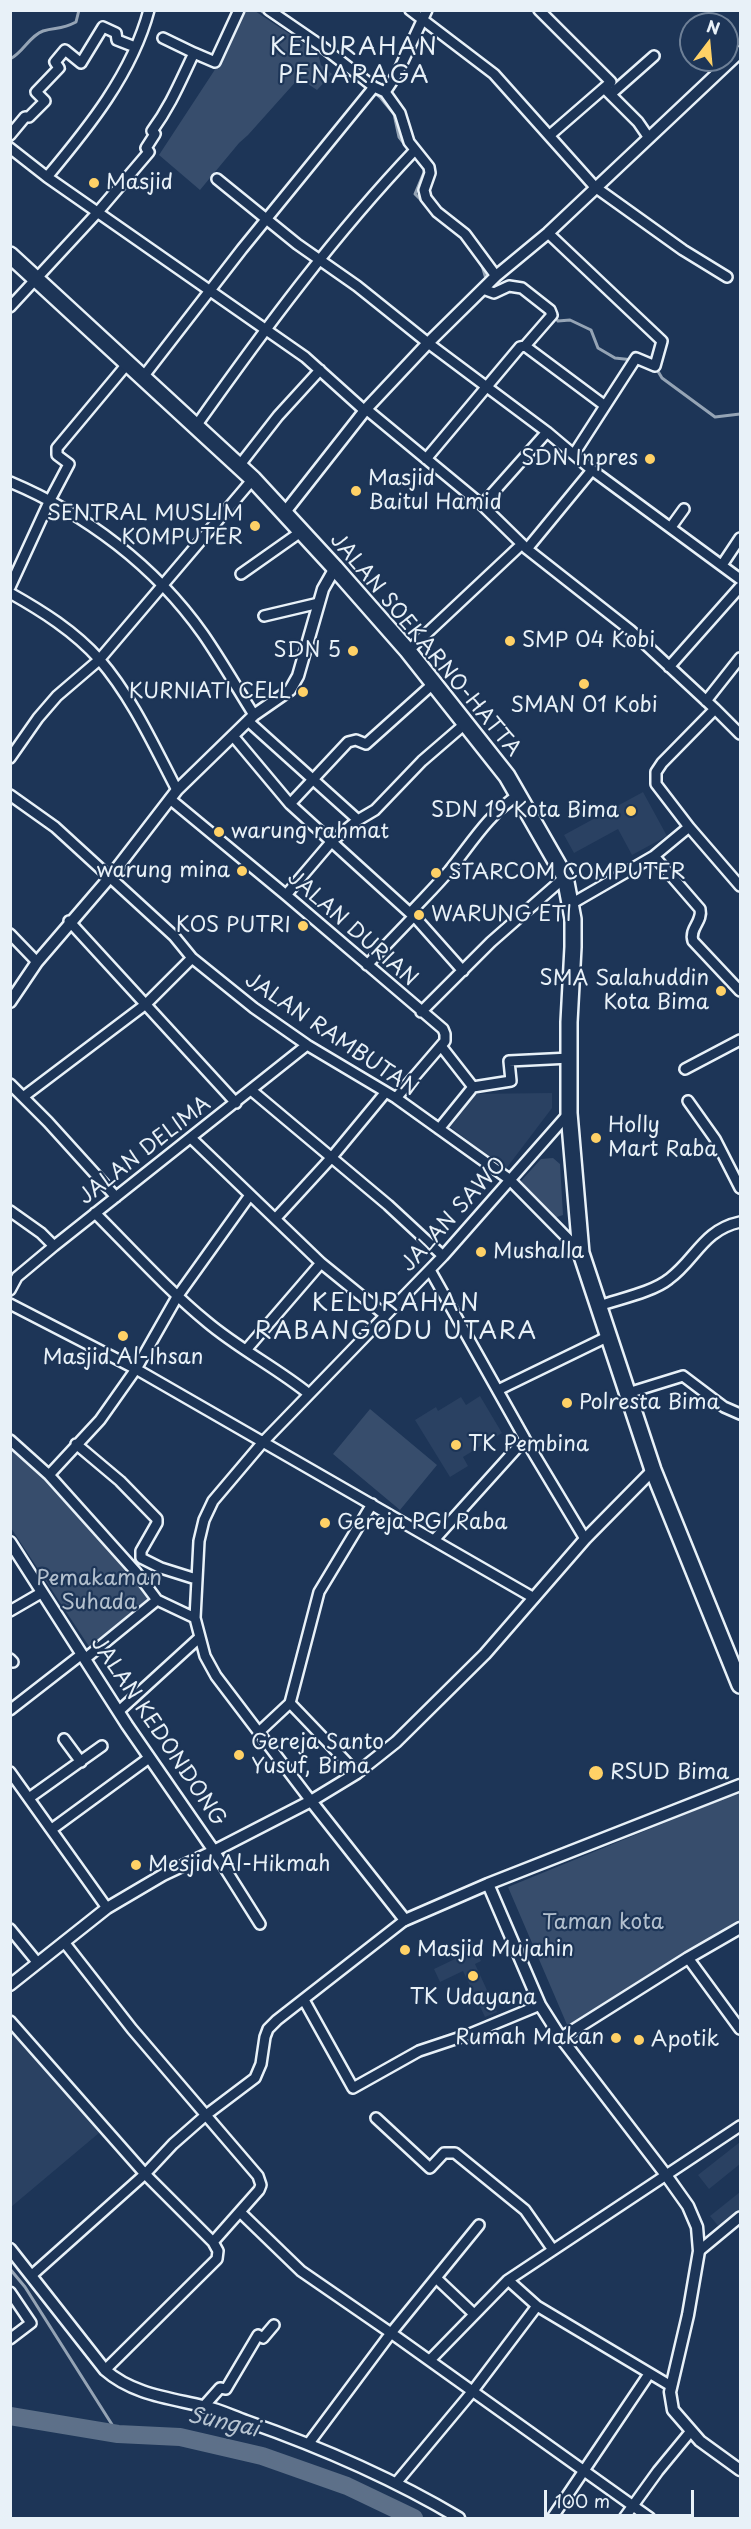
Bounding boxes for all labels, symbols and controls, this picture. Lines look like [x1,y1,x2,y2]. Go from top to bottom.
north arrow [679,12,739,72]
text: N [704,13,723,40]
district label: KELURAHAN PENARAGA [270,34,438,90]
place label: Masjid [106,170,173,196]
marker: Masjid [87,176,101,190]
place label: SDN Inpres [521,446,638,472]
marker: SDN Inpres [643,452,657,466]
place label: Masjid Baitul Hamid [368,466,502,516]
marker: Masjid Baitul Hamid [349,484,363,498]
place label: SENTRAL MUSLIM KOMPUTER [47,501,243,551]
marker: SENTRAL MUSLIM KOMPUTER [248,519,262,533]
street label: JALAN SOEKARNO-HATTA [324,528,526,762]
place label: SMP 04 Kobi [522,628,655,654]
marker: SMP 04 Kobi [503,634,517,648]
place label: SDN 5 [274,638,341,664]
marker: SDN 5 [346,644,360,658]
marker: SMAN 01 Kobi [577,677,591,691]
place label: KURNIATI CELL [129,679,291,705]
marker: KURNIATI CELL [296,685,310,699]
place label: SMAN 01 Kobi [510,693,658,719]
place label: SDN 19 Kota Bima [431,798,619,824]
marker: SDN 19 Kota Bima [624,804,638,818]
place label: warung rahmat [231,819,389,845]
marker: warung rahmat [212,825,226,839]
place label: warung mina [96,858,230,884]
place label: STARCOM COMPUTER [448,860,686,886]
marker: warung mina [235,864,249,878]
street label: JALAN DURIAN [282,866,422,992]
marker: STARCOM COMPUTER [429,866,443,880]
place label: WARUNG ETI [431,902,572,928]
marker: WARUNG ETI [412,908,426,922]
place label: KOS PUTRI [176,913,291,939]
marker: KOS PUTRI [296,919,310,933]
place label: SMA Salahuddin Kota Bima [540,966,709,1016]
street label: JALAN RAMBUTAN [240,968,422,1102]
marker: SMA Salahuddin Kota Bima [714,984,728,998]
street label: JALAN DELIMA [74,1092,216,1210]
place label: Holly Mart Raba [608,1113,718,1163]
marker: Holly Mart Raba [589,1131,603,1145]
street label: JALAN SAWO [396,1153,512,1277]
place label: Mushalla [493,1239,584,1265]
marker: Mushalla [474,1245,488,1259]
district label: KELURAHAN RABANGODU UTARA [255,1290,537,1346]
marker: Masjid Al-Ihsan [116,1329,130,1343]
place label: Masjid Al-Ihsan [43,1345,203,1371]
place label: Polresta Bima [579,1390,720,1416]
marker: Polresta Bima [560,1396,574,1410]
place label: TK Pembina [468,1432,589,1458]
marker: TK Pembina [449,1438,463,1452]
place label: Gereja PGI Raba [337,1510,508,1536]
marker: Gereja PGI Raba [318,1516,332,1530]
park label: Pemakaman Suhada [36,1566,162,1616]
street label: JALAN KEDONDONG [85,1632,231,1832]
place label: Gereja Santo Yusuf, Bima [251,1730,384,1780]
marker: Gereja Santo Yusuf, Bima [232,1748,246,1762]
place label: RSUD Bima [610,1760,729,1786]
marker: RSUD Bima [587,1764,605,1782]
place label: Mesjid Al-Hikmah [148,1852,331,1878]
marker: Mesjid Al-Hikmah [129,1858,143,1872]
park label: Taman kota [542,1910,664,1936]
place label: Masjid Mujahin [417,1937,574,1963]
marker: Masjid Mujahin [398,1943,412,1957]
marker: TK Udayana [466,1969,480,1983]
place label: TK Udayana [410,1985,536,2011]
place label: Rumah Makan [455,2025,604,2051]
place label: Apotik [651,2027,719,2053]
marker: Rumah Makan [609,2031,623,2045]
marker: Apotik [632,2033,646,2047]
water label: Sungai [185,2403,261,2443]
scale bar [547,2478,697,2516]
text: 100 m [555,2487,610,2514]

